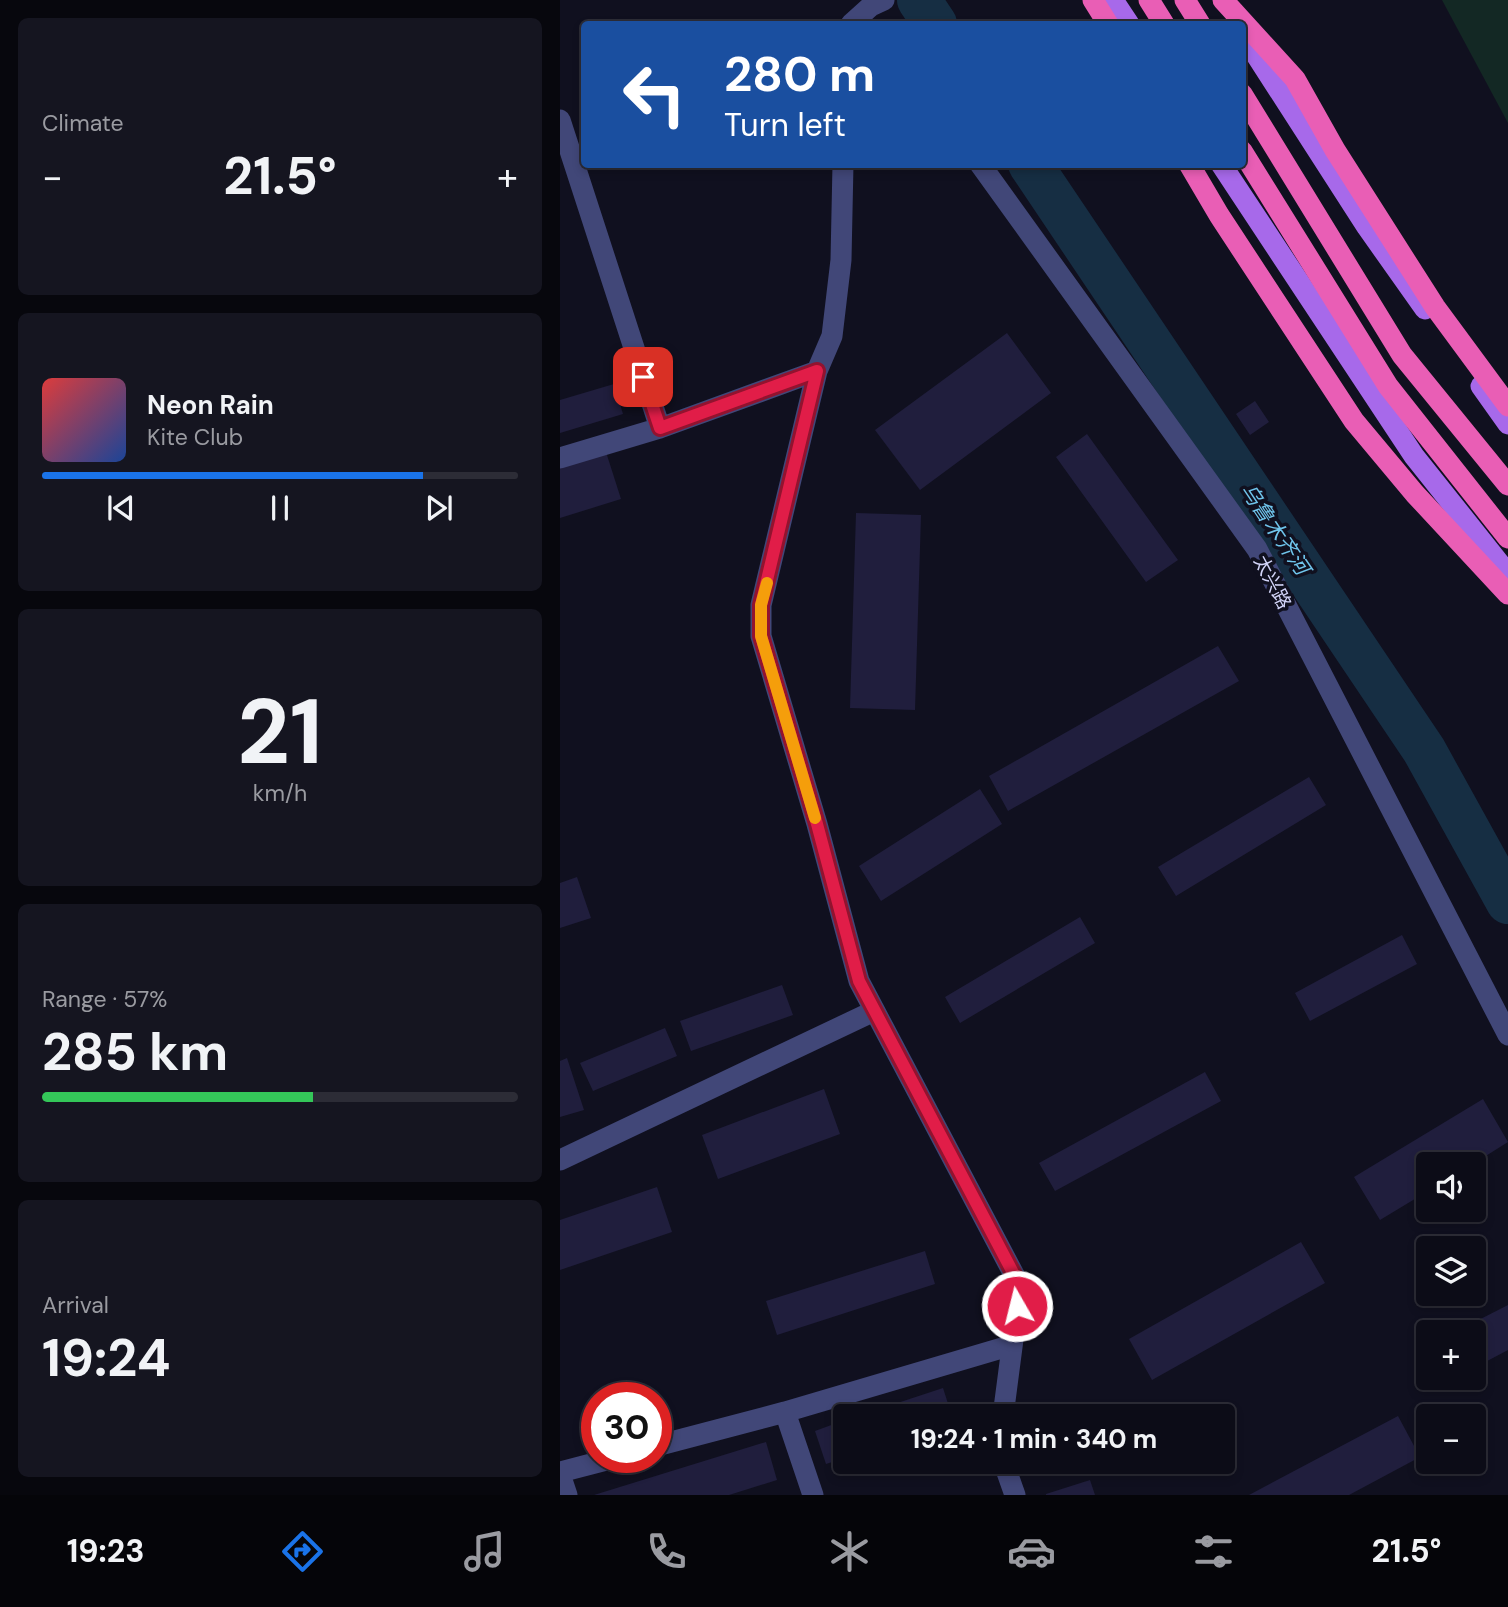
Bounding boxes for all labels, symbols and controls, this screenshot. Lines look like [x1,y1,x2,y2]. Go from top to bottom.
text: 280 m [724,42,875,106]
icon: left [609,49,700,140]
text: Turn left [724,104,846,146]
text: Climate [42,108,124,138]
text: 21.5° [223,142,337,210]
text: − [42,152,63,202]
text: + [497,152,518,202]
pin [613,347,673,407]
icon: arrive [624,358,662,396]
text: Neon Rain [147,388,274,422]
text: Kite Club [147,422,243,452]
water label: 乌鲁木齐河 [1234,478,1318,584]
icon: previous [102,489,140,527]
icon: pause [261,489,299,527]
icon: next [420,489,458,527]
street label: 太兴路 [1248,551,1297,613]
text: 21 [237,673,323,791]
text: km/h [253,778,307,808]
text: Range · 57% [42,984,167,1014]
text: 285 km [42,1018,228,1086]
map controls [1416,1152,1486,1474]
button: sound [1416,1152,1486,1222]
button: layers [1416,1236,1486,1306]
position arrow [980,1269,1054,1343]
text: Arrival [42,1290,109,1320]
button: + [1416,1320,1486,1390]
text: 19:24 [42,1324,171,1392]
speed limit sign: 30 [581,1382,672,1473]
button: − [1416,1404,1486,1474]
text: 19:24 · 1 min · 340 m [911,1422,1157,1456]
icon: directions [278,1527,327,1576]
icon: music [460,1527,509,1576]
icon: phone [642,1527,691,1576]
icon: climate [825,1527,874,1576]
icon: car [1007,1527,1056,1576]
icon: filters [1189,1527,1238,1576]
text: 19:23 [67,1530,145,1572]
text: 21.5° [1372,1530,1441,1572]

